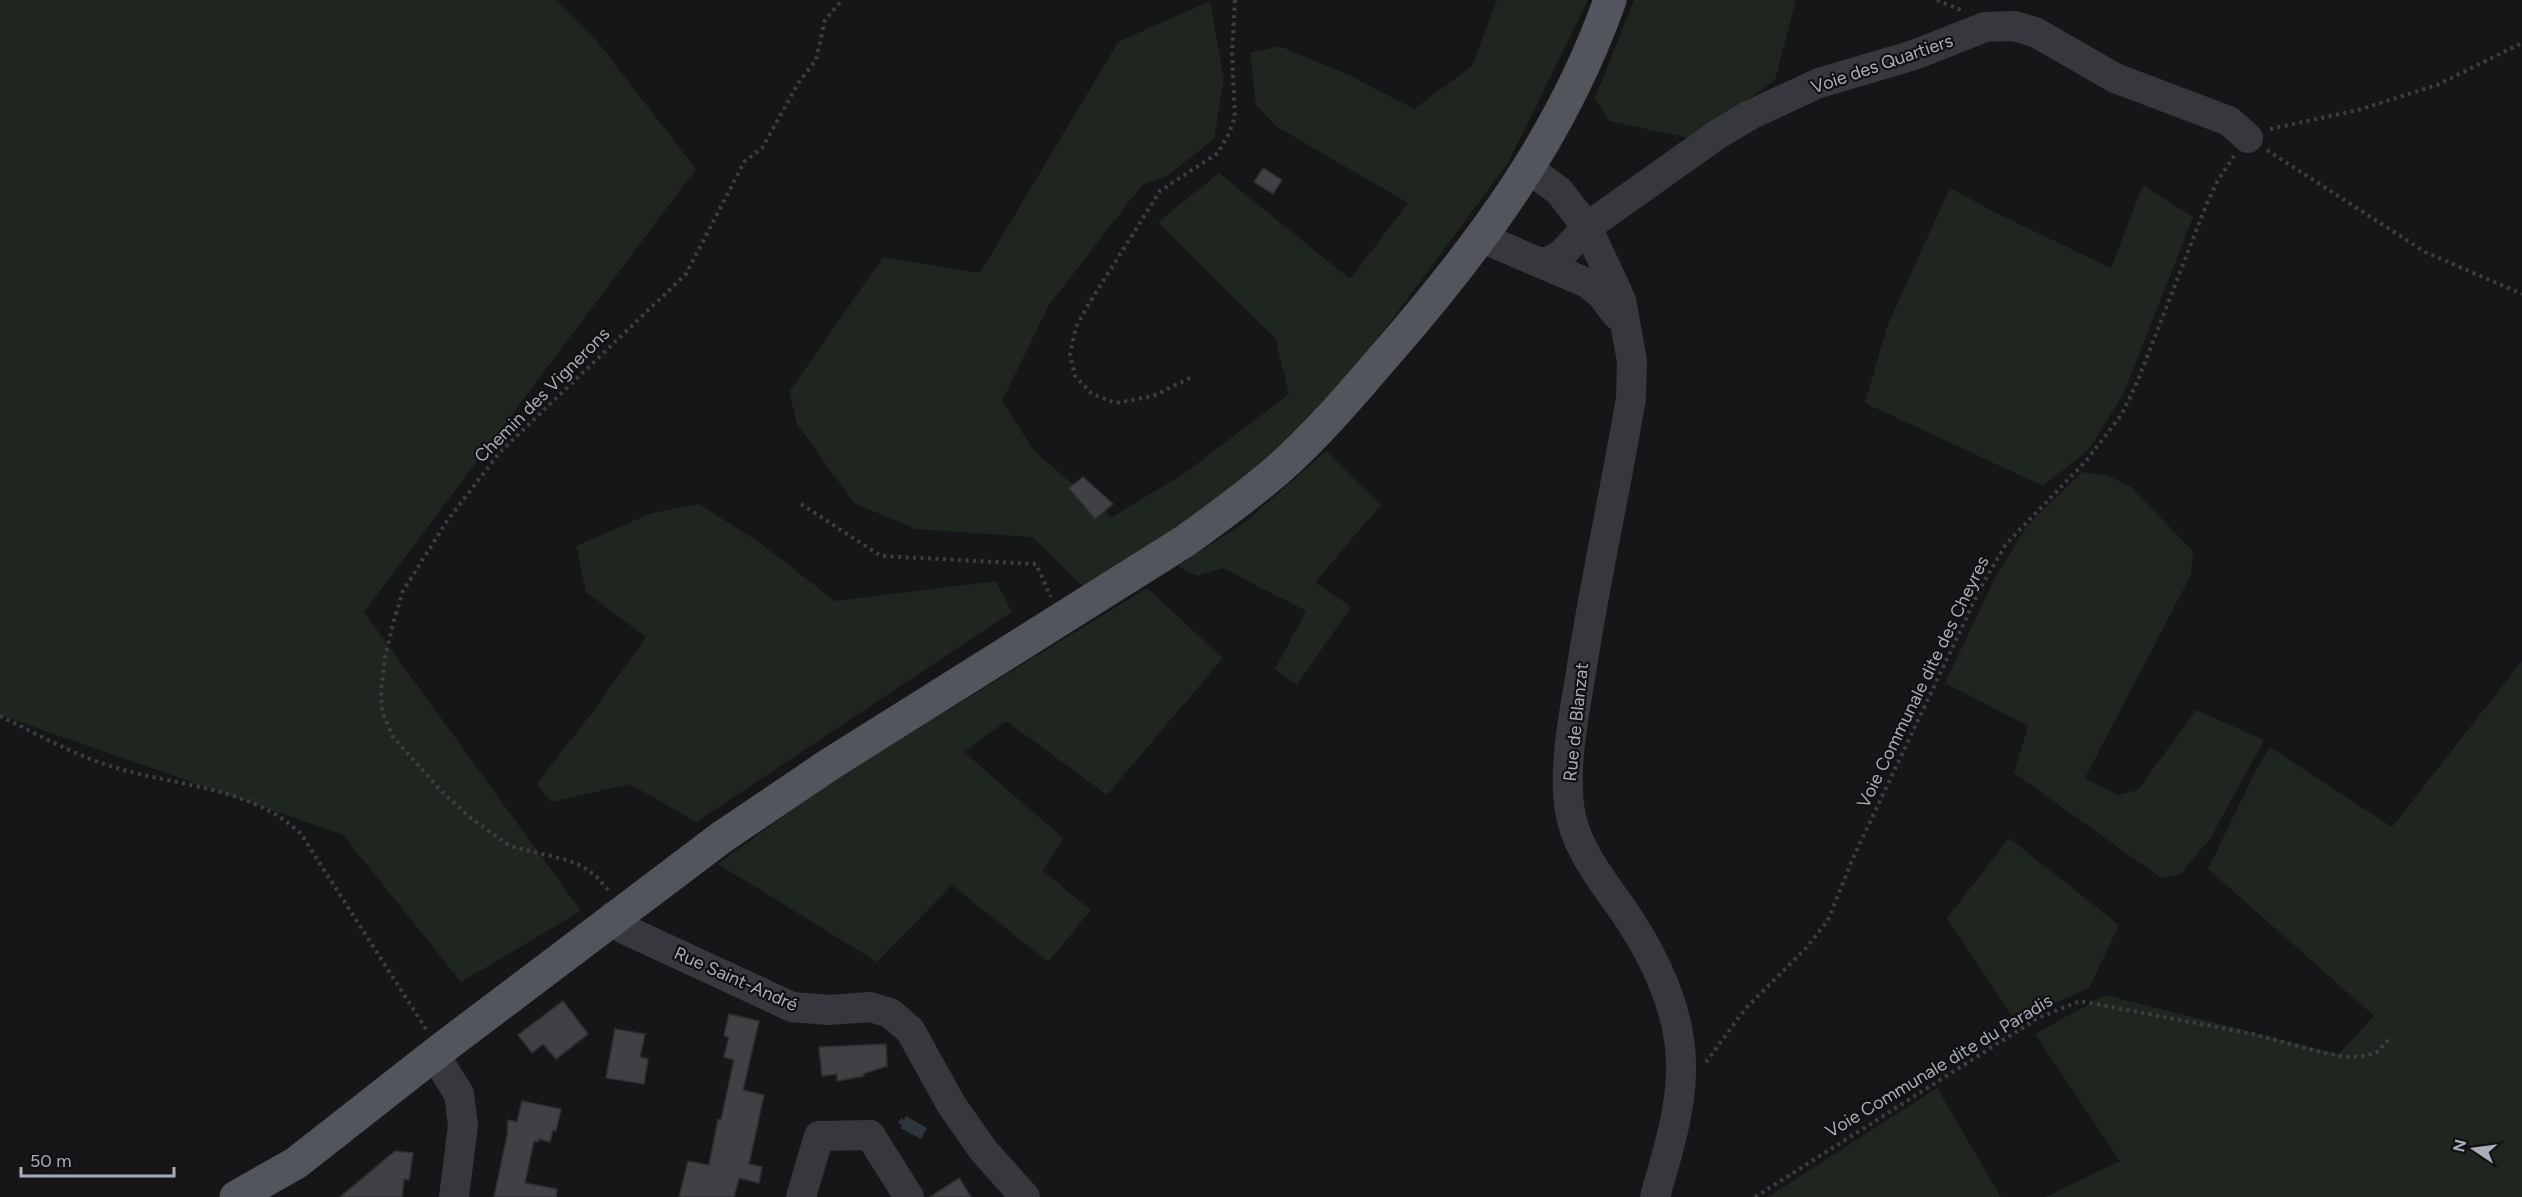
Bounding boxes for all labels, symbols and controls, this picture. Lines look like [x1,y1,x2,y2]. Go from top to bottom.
street label: Voie des Quartiers [1808,29,1956,99]
street label: Chemin des Vignerons [470,323,614,467]
street label: Voie Communale dite des Cheyres [1852,552,1994,812]
street label: Rue de Blanzat [1559,661,1593,783]
street label: Rue Saint-André [671,942,801,1016]
street label: Voie Communale dite du Paradis [1822,989,2056,1143]
north arrow [2444,1119,2504,1179]
text: N [2449,1138,2471,1154]
scale bar [21,1140,174,1178]
text: 50 m [30,1150,72,1172]

